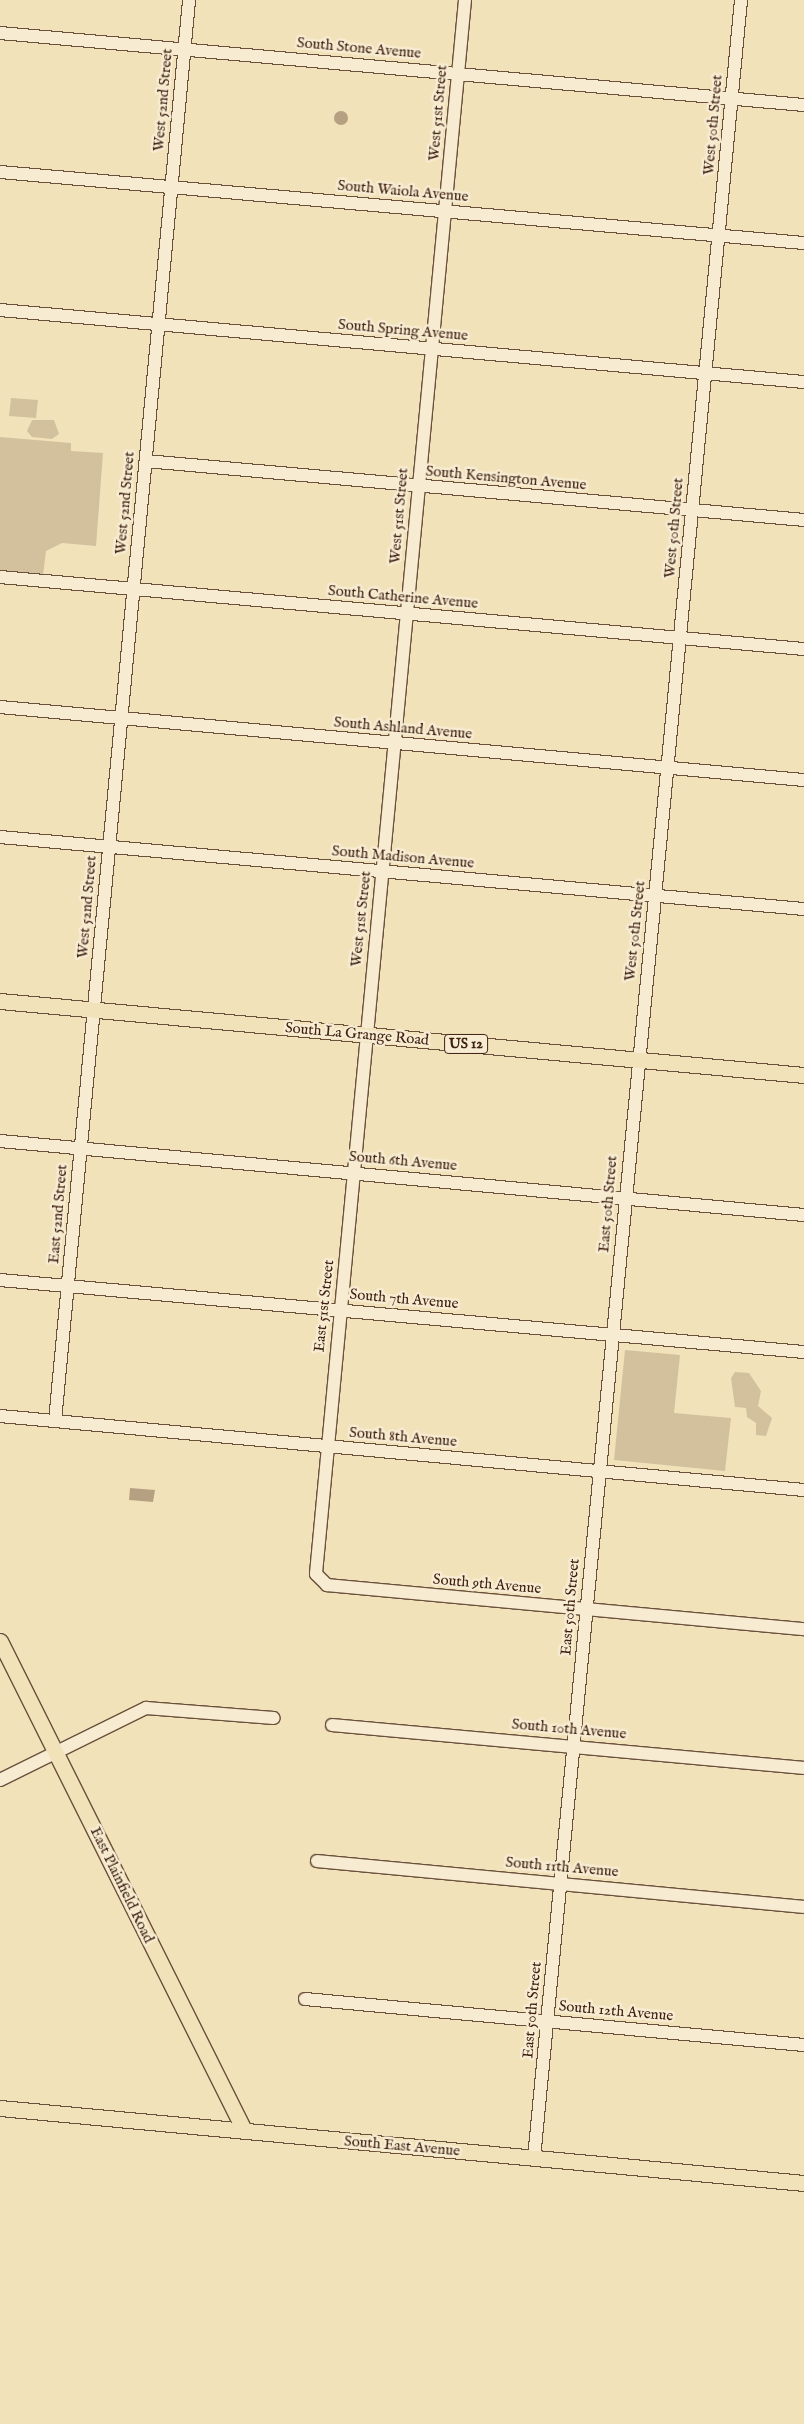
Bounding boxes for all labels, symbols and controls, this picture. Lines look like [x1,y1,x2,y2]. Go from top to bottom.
street label: South Stone Avenue [296,34,422,62]
street label: West 52nd Street [150,48,176,152]
street label: West 51st Street [425,64,451,162]
street label: West 50th Street [700,74,726,176]
street label: South Waiola Avenue [337,176,469,206]
street label: South Spring Avenue [337,315,469,345]
street label: West 52nd Street [112,451,138,555]
street label: South Kensington Avenue [425,462,587,494]
street label: West 51st Street [386,467,412,565]
street label: West 50th Street [661,477,687,579]
street label: South Catherine Avenue [327,581,479,613]
street label: South Ashland Avenue [333,713,473,743]
street label: South Madison Avenue [331,842,475,872]
street label: West 52nd Street [74,855,100,959]
street label: West 51st Street [347,870,375,968]
street label: West 50th Street [621,880,649,982]
street label: South La Grange Road [284,1019,430,1049]
road number: US 12 [444,1032,488,1056]
street label: South 6th Avenue [348,1147,458,1175]
street label: East 50th Street [595,1155,621,1253]
street label: East 52nd Street [45,1164,71,1264]
street label: East 51st Street [310,1259,338,1353]
street label: South 7th Avenue [349,1285,459,1313]
street label: South 8th Avenue [348,1423,458,1451]
street label: East 50th Street [557,1558,583,1656]
street label: South 9th Avenue [432,1570,542,1598]
street label: South 10th Avenue [511,1715,627,1743]
street label: East Plainfield Road [86,1824,158,1946]
street label: South 11th Avenue [505,1853,619,1881]
street label: East 50th Street [519,1961,545,2059]
street label: South 12th Avenue [558,1997,674,2025]
street label: South East Avenue [343,2132,461,2160]

